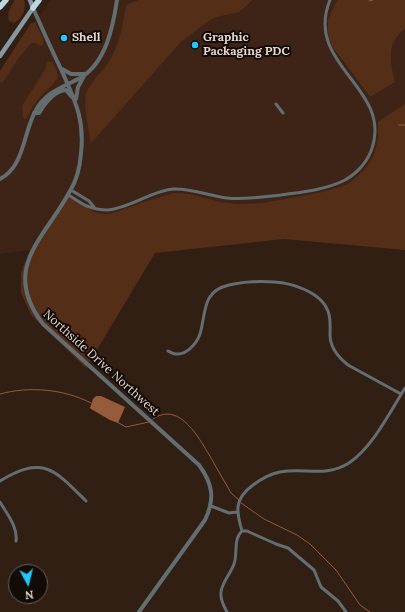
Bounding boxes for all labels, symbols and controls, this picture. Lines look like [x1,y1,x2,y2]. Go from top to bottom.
place label: Shell [72,31,101,45]
place label: Graphic Packaging PDC [203,31,290,59]
marker: Shell [59,33,69,43]
marker: Graphic Packaging PDC [190,40,200,50]
street label: Northside Drive Northwest [40,307,162,419]
north arrow [8,564,48,604]
text: N [24,587,34,602]

